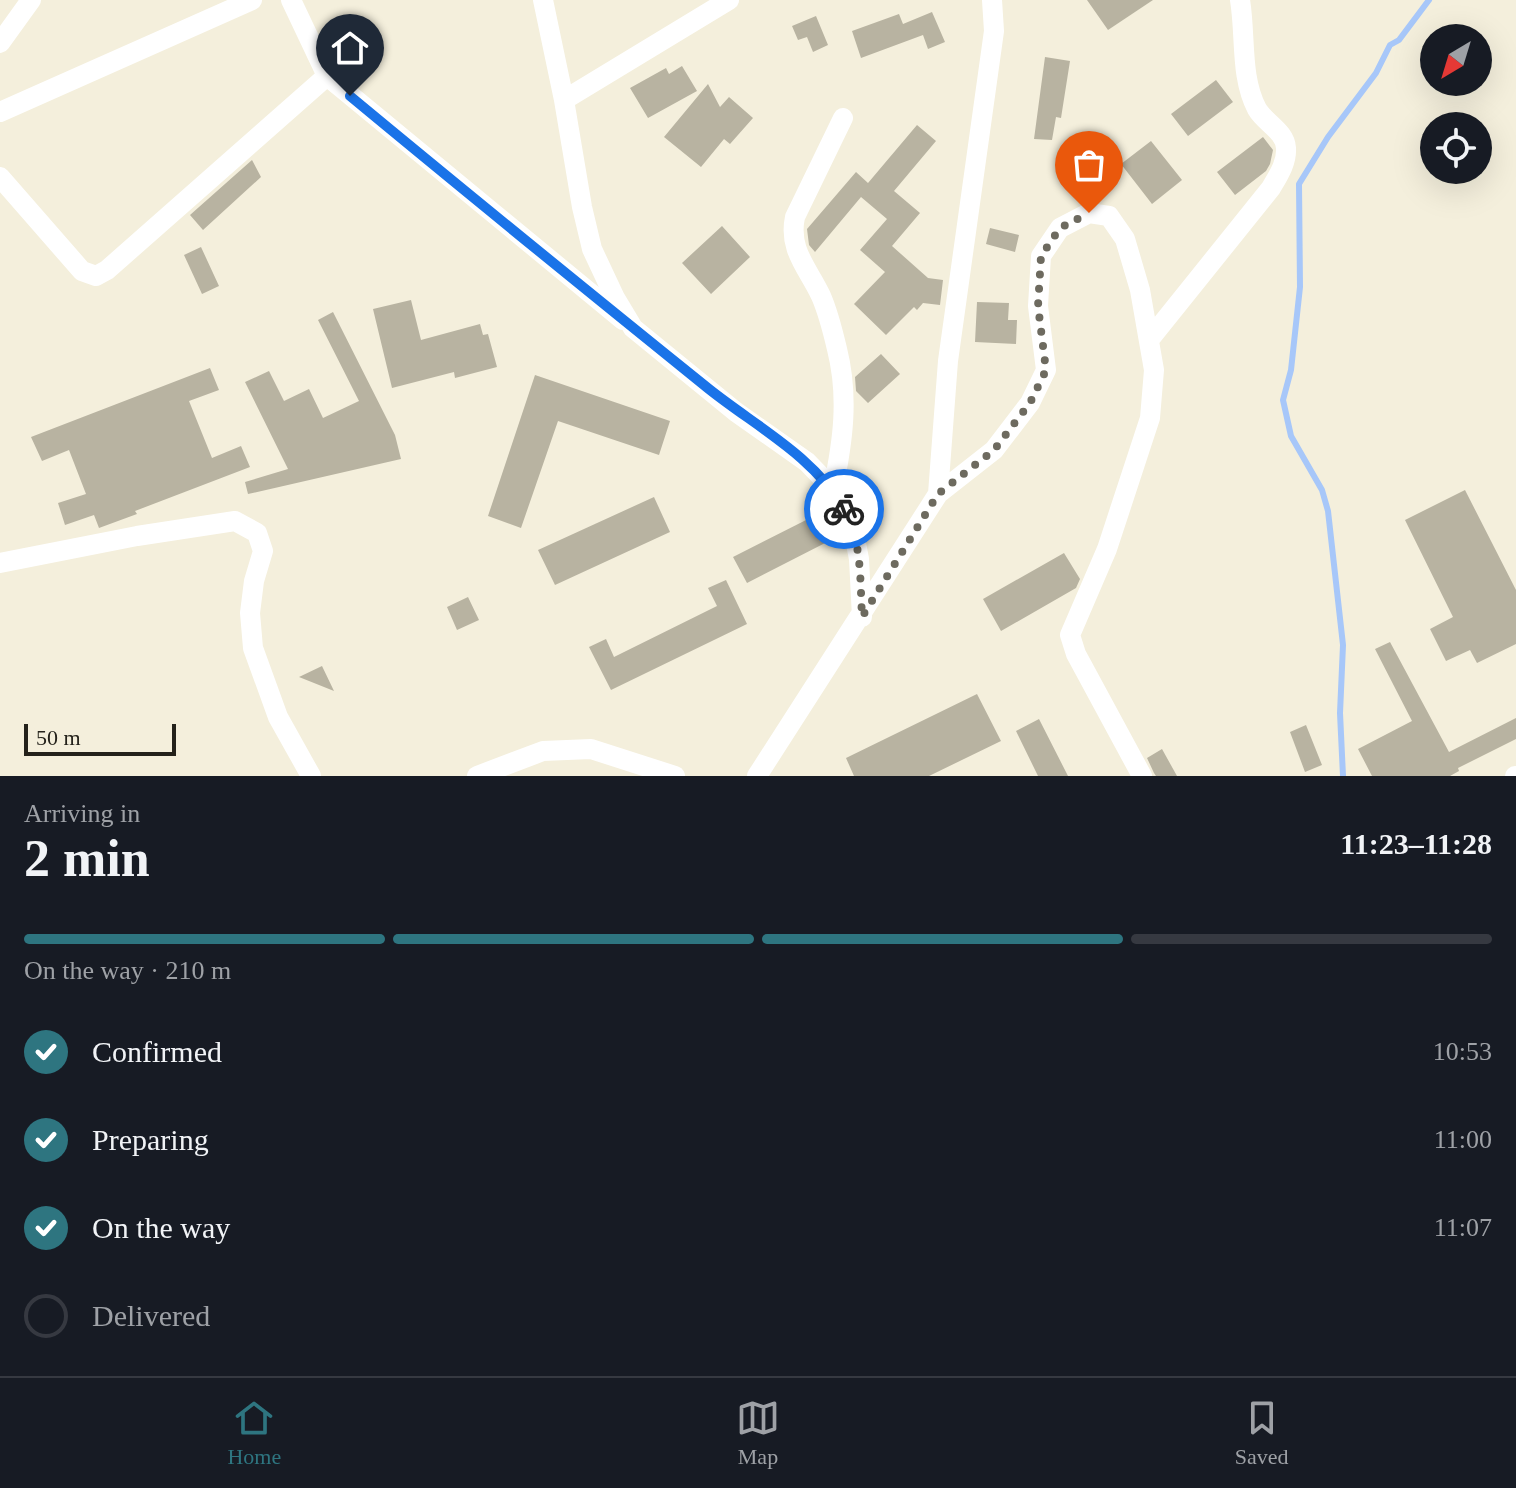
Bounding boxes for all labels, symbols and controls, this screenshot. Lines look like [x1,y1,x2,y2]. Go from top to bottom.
pin [316,14.0,384,96]
north arrow [1420,24,1492,96]
map controls [1420,24,1492,184]
icon: home [328,26,372,70]
button: locate [1420,112,1492,184]
pin [1055,131,1123,213]
icon: bag [1067,143,1111,187]
courier [804,469,884,549]
icon: bike [822,487,866,531]
scale bar [24,720,176,756]
text: 50 m [36,725,81,750]
text: Arriving in [24,799,140,828]
text: 11:23–11:28 [1340,827,1492,860]
text: 2 min [24,830,150,887]
text: On the way · 210 m [24,956,231,985]
icon: check [24,1030,68,1074]
text: Confirmed [92,1035,222,1068]
text: 10:53 [1433,1037,1492,1066]
icon: check [24,1118,68,1162]
text: Preparing [92,1123,209,1156]
text: 11:00 [1434,1125,1492,1154]
icon: check [24,1206,68,1250]
text: On the way [92,1211,230,1244]
text: 11:07 [1434,1213,1492,1242]
text: Delivered [92,1299,210,1332]
tab: Home [227,1396,281,1470]
tab: Map [736,1396,780,1470]
tab: Saved [1235,1396,1289,1470]

